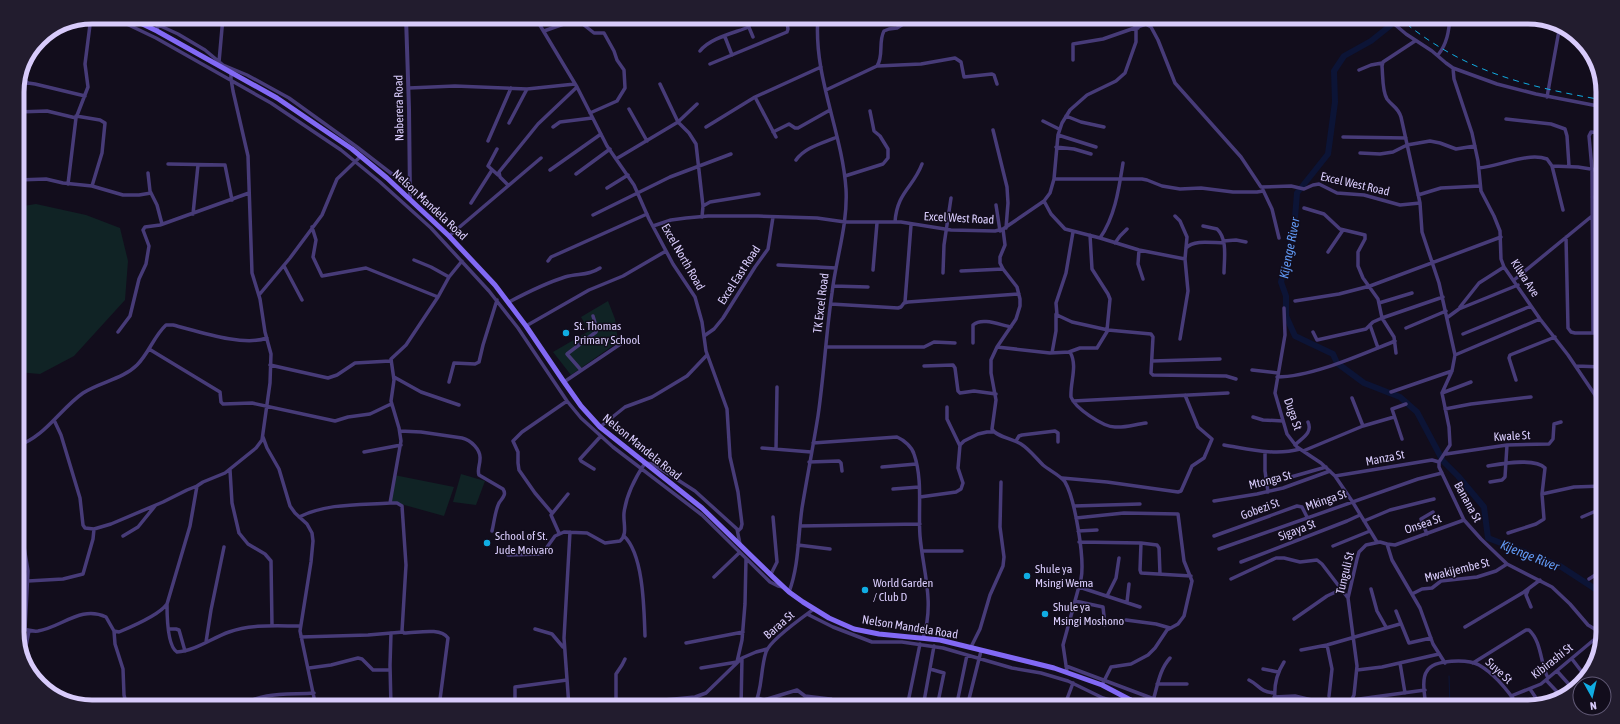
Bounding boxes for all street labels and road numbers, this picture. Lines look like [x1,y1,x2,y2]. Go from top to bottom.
street label: Naberera Road [391,75,407,141]
street label: Nelson Mandela Road [390,167,470,243]
street label: Excel West Road [1319,169,1391,199]
street label: Excel West Road [923,209,995,227]
street label: Excel North Road [658,221,708,293]
street label: Excel East Road [715,243,763,307]
street label: Kilwa Ave [1508,257,1542,299]
street label: TK Excel Road [810,272,832,334]
street label: Duga St [1281,396,1305,432]
street label: Nelson Mandela Road [600,411,684,483]
street label: Kwale St [1493,428,1531,444]
street label: Manza St [1364,447,1406,469]
street label: Mtonga St [1247,468,1293,492]
street label: Banana St [1451,479,1485,525]
street label: Mkinga St [1304,486,1349,513]
street label: Gobezi St [1239,495,1282,522]
street label: Onsea St [1403,511,1444,537]
street label: Sigaya St [1276,516,1318,543]
street label: Tunguli St [1333,550,1357,596]
street label: Mwakijembe St [1423,555,1491,585]
street label: Baraa St [761,608,798,642]
street label: Nelson Mandela Road [861,613,959,641]
street label: Kibirashi St [1528,640,1576,682]
street label: Suye St [1483,655,1516,687]

